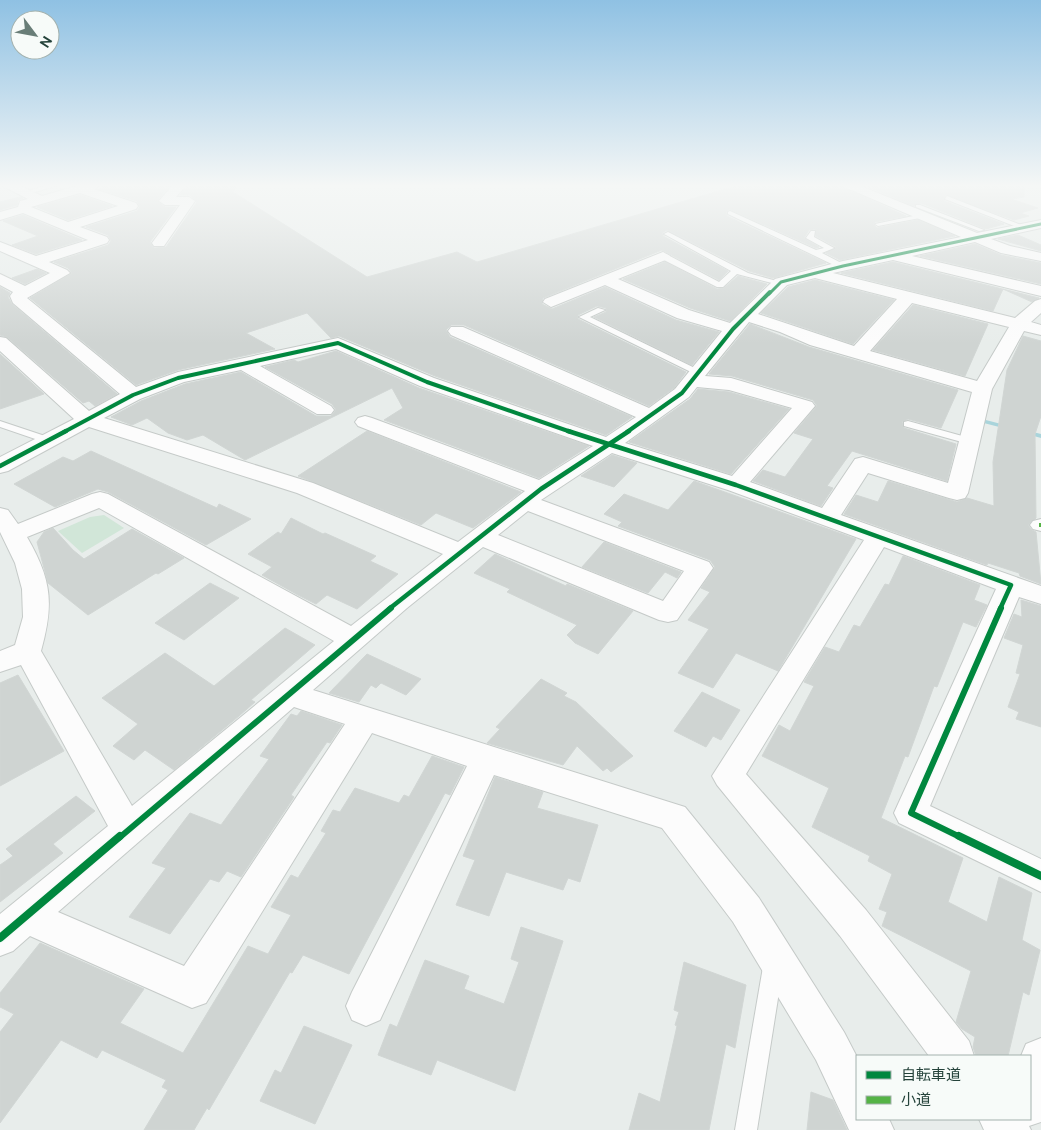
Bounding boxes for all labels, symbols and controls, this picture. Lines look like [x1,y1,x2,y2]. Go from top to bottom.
north arrow [10,10,60,60]
text: N [36,33,56,51]
legend [856,1055,1031,1120]
text: 自転車道 [901,1065,961,1085]
text: 小道 [901,1090,931,1110]

